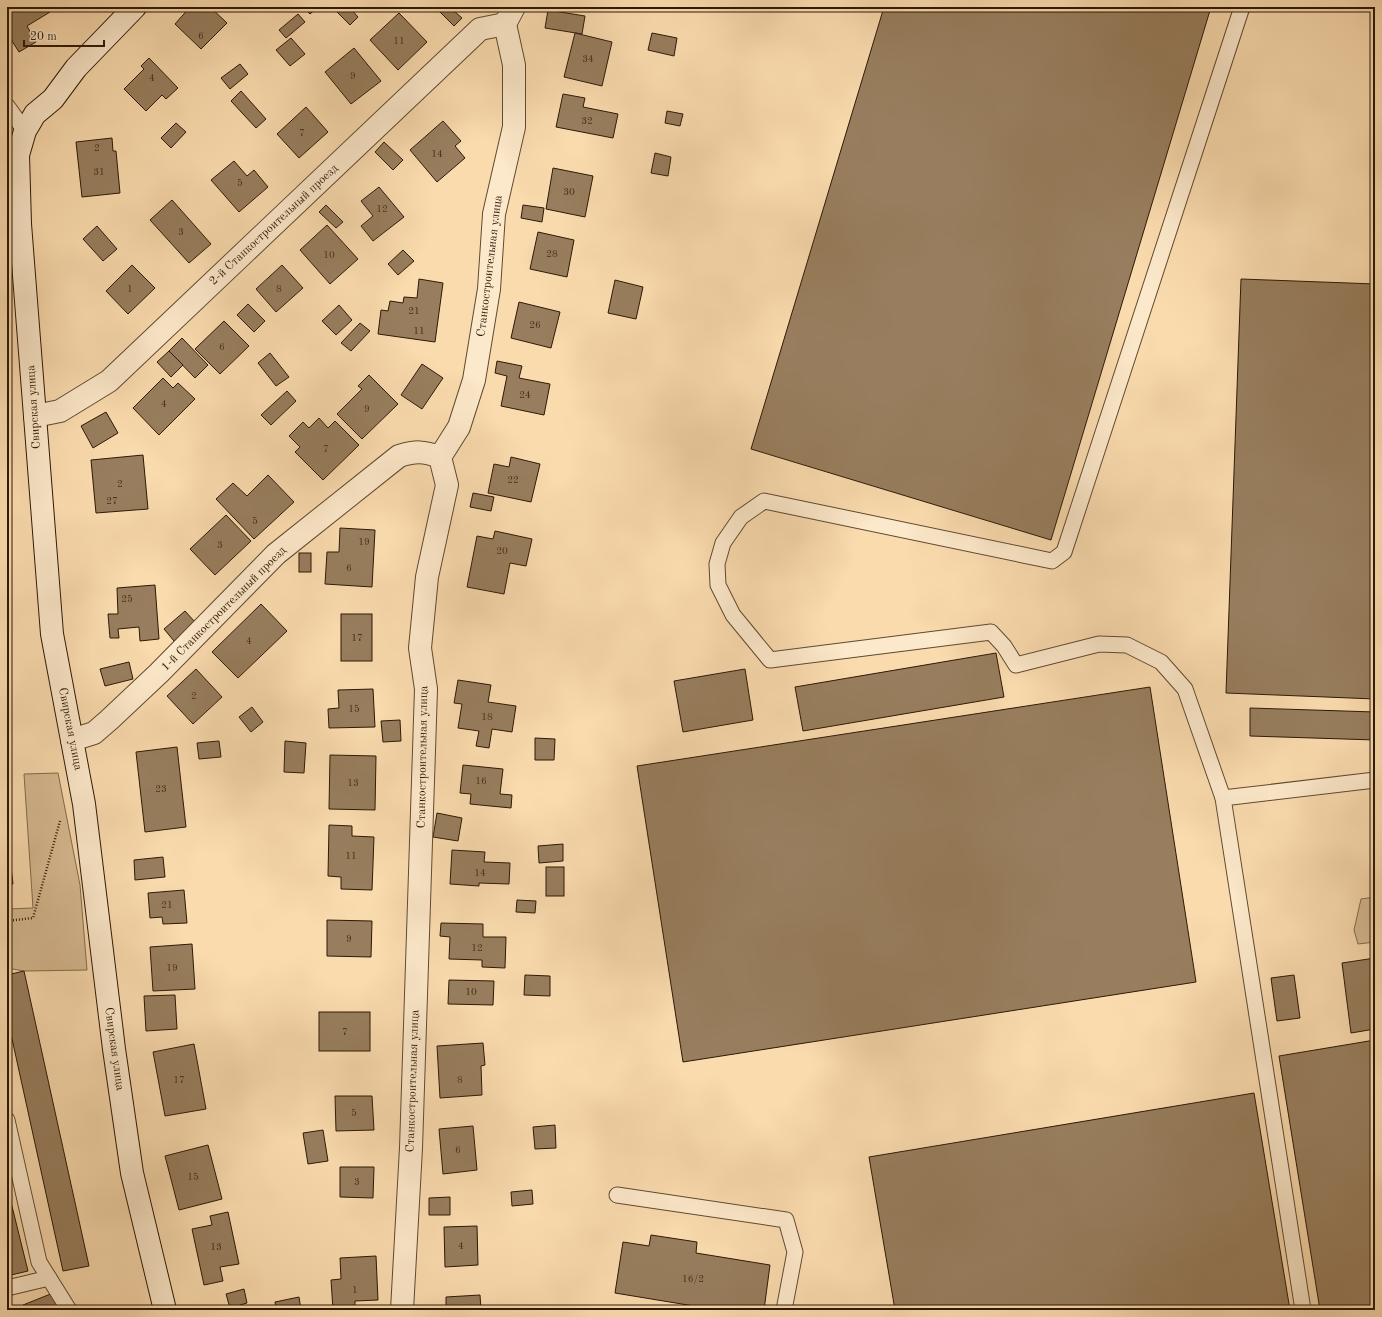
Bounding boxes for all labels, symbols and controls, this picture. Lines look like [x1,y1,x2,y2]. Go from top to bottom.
scale bar [24,22,104,48]
text: 20 m [30,31,57,43]
house number: 6 [198,31,204,41]
house number: 11 [393,36,405,46]
house number: 34 [582,54,594,64]
house number: 9 [350,71,356,81]
house number: 4 [149,73,155,83]
house number: 32 [581,116,593,126]
house number: 7 [299,128,305,138]
house number: 2 [94,143,100,153]
house number: 14 [431,149,443,159]
street label: 2-й Станкостроительный проезд [207,162,341,288]
house number: 31 [93,167,105,177]
house number: 5 [237,178,243,188]
house number: 30 [563,187,575,197]
street label: Станкостроительная улица [475,194,505,338]
house number: 12 [376,204,388,214]
house number: 3 [178,227,184,237]
house number: 28 [546,249,558,259]
house number: 10 [323,250,335,260]
house number: 1 [127,284,133,294]
house number: 8 [276,284,282,294]
house number: 21 [408,306,420,316]
house number: 26 [529,320,541,330]
house number: 11 [413,326,425,336]
house number: 6 [219,342,225,352]
street label: Свирская улица [25,365,43,449]
house number: 24 [519,390,531,400]
house number: 4 [161,399,167,409]
house number: 9 [364,404,370,414]
house number: 7 [323,444,329,454]
house number: 22 [507,475,519,485]
house number: 2 [117,479,123,489]
house number: 27 [106,496,118,506]
house number: 5 [252,516,258,526]
house number: 19 [358,537,370,547]
house number: 3 [217,540,223,550]
street label: 1-й Станкостроительный проезд [159,544,289,674]
house number: 20 [496,546,508,556]
house number: 6 [346,563,352,573]
house number: 25 [121,594,133,604]
house number: 17 [351,633,363,643]
house number: 4 [246,636,252,646]
street label: Станкостроительная улица [416,685,430,828]
street label: Свирская улица [56,687,84,771]
house number: 2 [191,691,197,701]
house number: 15 [348,704,360,714]
house number: 18 [481,712,493,722]
house number: 16 [475,776,487,786]
house number: 13 [347,778,359,788]
house number: 23 [155,784,167,794]
house number: 11 [345,851,357,861]
house number: 14 [474,868,486,878]
house number: 21 [161,900,173,910]
house number: 9 [346,934,352,944]
house number: 12 [471,943,483,953]
house number: 19 [166,963,178,973]
house number: 10 [465,987,477,997]
street label: Свирская улица [102,1007,126,1091]
street label: Станкостроительная улица [405,1009,421,1153]
house number: 7 [342,1027,348,1037]
house number: 17 [173,1075,185,1085]
house number: 8 [457,1075,463,1085]
house number: 5 [351,1108,357,1118]
house number: 6 [455,1145,461,1155]
house number: 15 [187,1172,199,1182]
house number: 3 [354,1177,360,1187]
house number: 4 [458,1241,464,1251]
house number: 13 [210,1242,222,1252]
house number: 16/2 [682,1274,704,1284]
house number: 1 [352,1285,358,1295]

